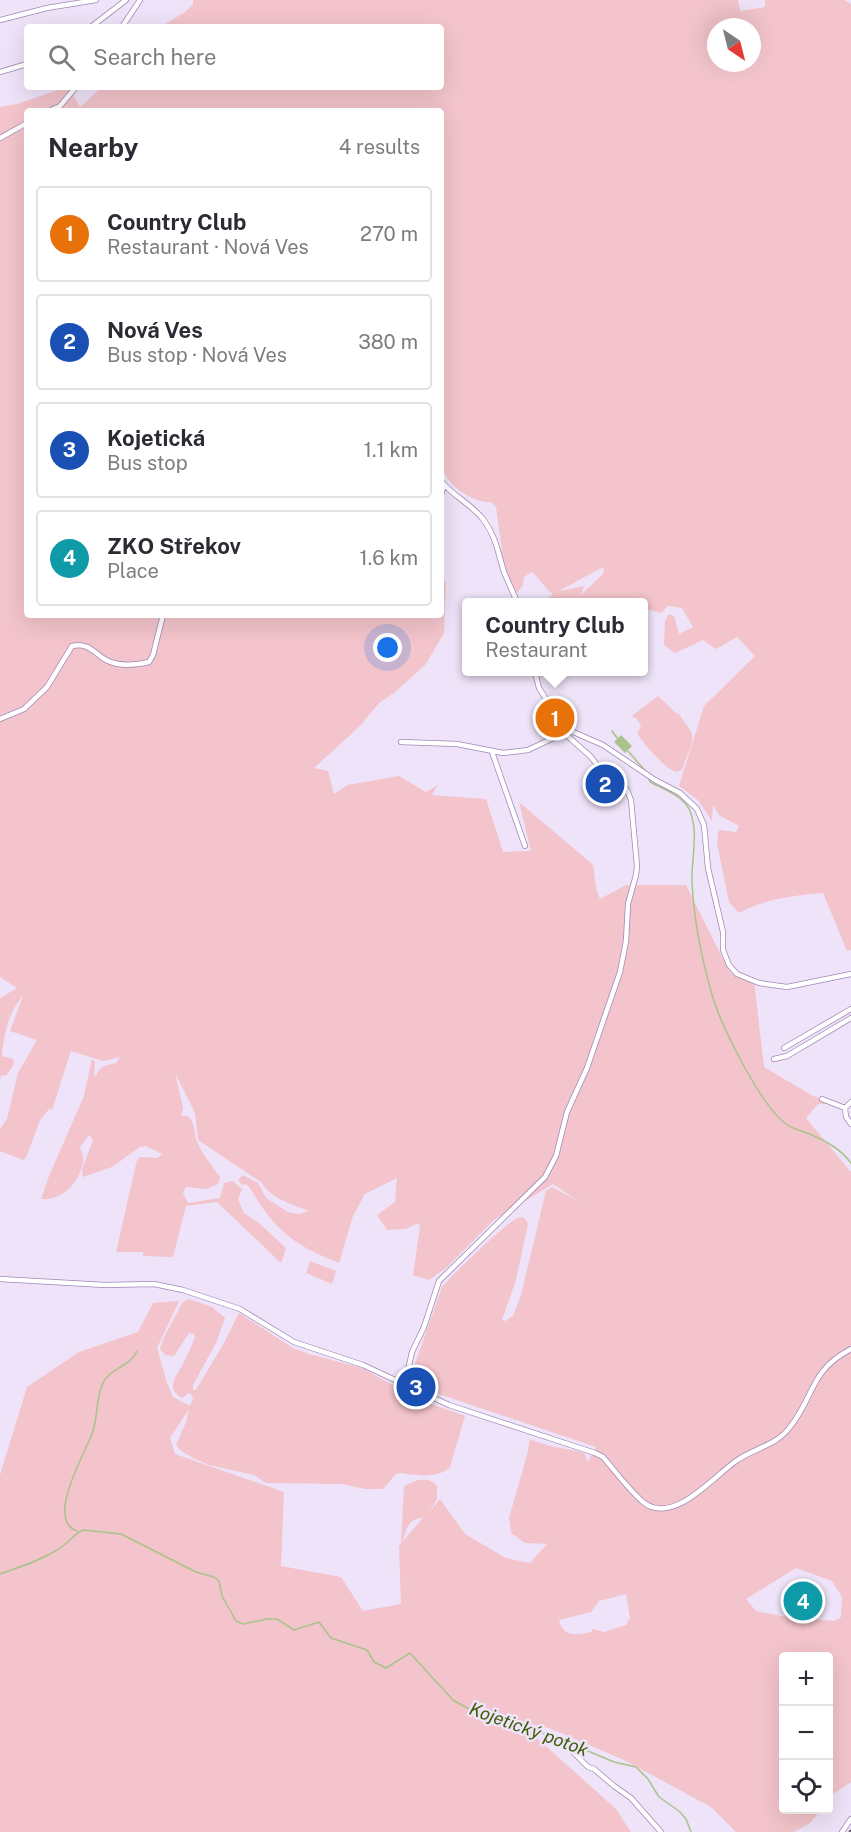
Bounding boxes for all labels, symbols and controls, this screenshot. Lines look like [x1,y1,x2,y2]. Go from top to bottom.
north arrow [707,18,761,72]
search box [24,24,444,90]
icon: search [45,41,78,74]
text: Search here [93,44,217,70]
text: Nearby [48,132,138,163]
text: 4 results [339,135,420,159]
text: Country Club [107,209,246,235]
text: 1 [65,222,74,246]
text: 270 m [360,222,418,246]
text: Restaurant · Nová Ves [107,235,309,259]
text: Nová Ves [107,317,203,343]
text: 2 [63,330,76,354]
text: 380 m [358,330,418,354]
text: Bus stop · Nová Ves [107,343,287,367]
text: Kojetická [107,425,205,451]
text: 3 [63,438,76,462]
text: 1.1 km [364,438,418,462]
text: Bus stop [107,451,188,475]
text: ZKO Střekov [107,533,241,559]
text: 4 [63,546,76,570]
text: 1.6 km [360,546,418,570]
text: Place [107,559,159,583]
popup [462,598,648,676]
text: Country Club [485,612,625,638]
your location [373,633,402,662]
text: Restaurant [485,638,588,662]
pin: 1 [536,696,574,740]
pin: 2 [586,762,624,806]
pin: 3 [396,1364,436,1410]
pin: 4 [784,1578,822,1624]
map controls [779,1652,833,1814]
button: + [779,1652,833,1706]
water label: Kojetický potok [467,1698,592,1760]
button: − [779,1706,833,1760]
button: locate [779,1760,833,1814]

